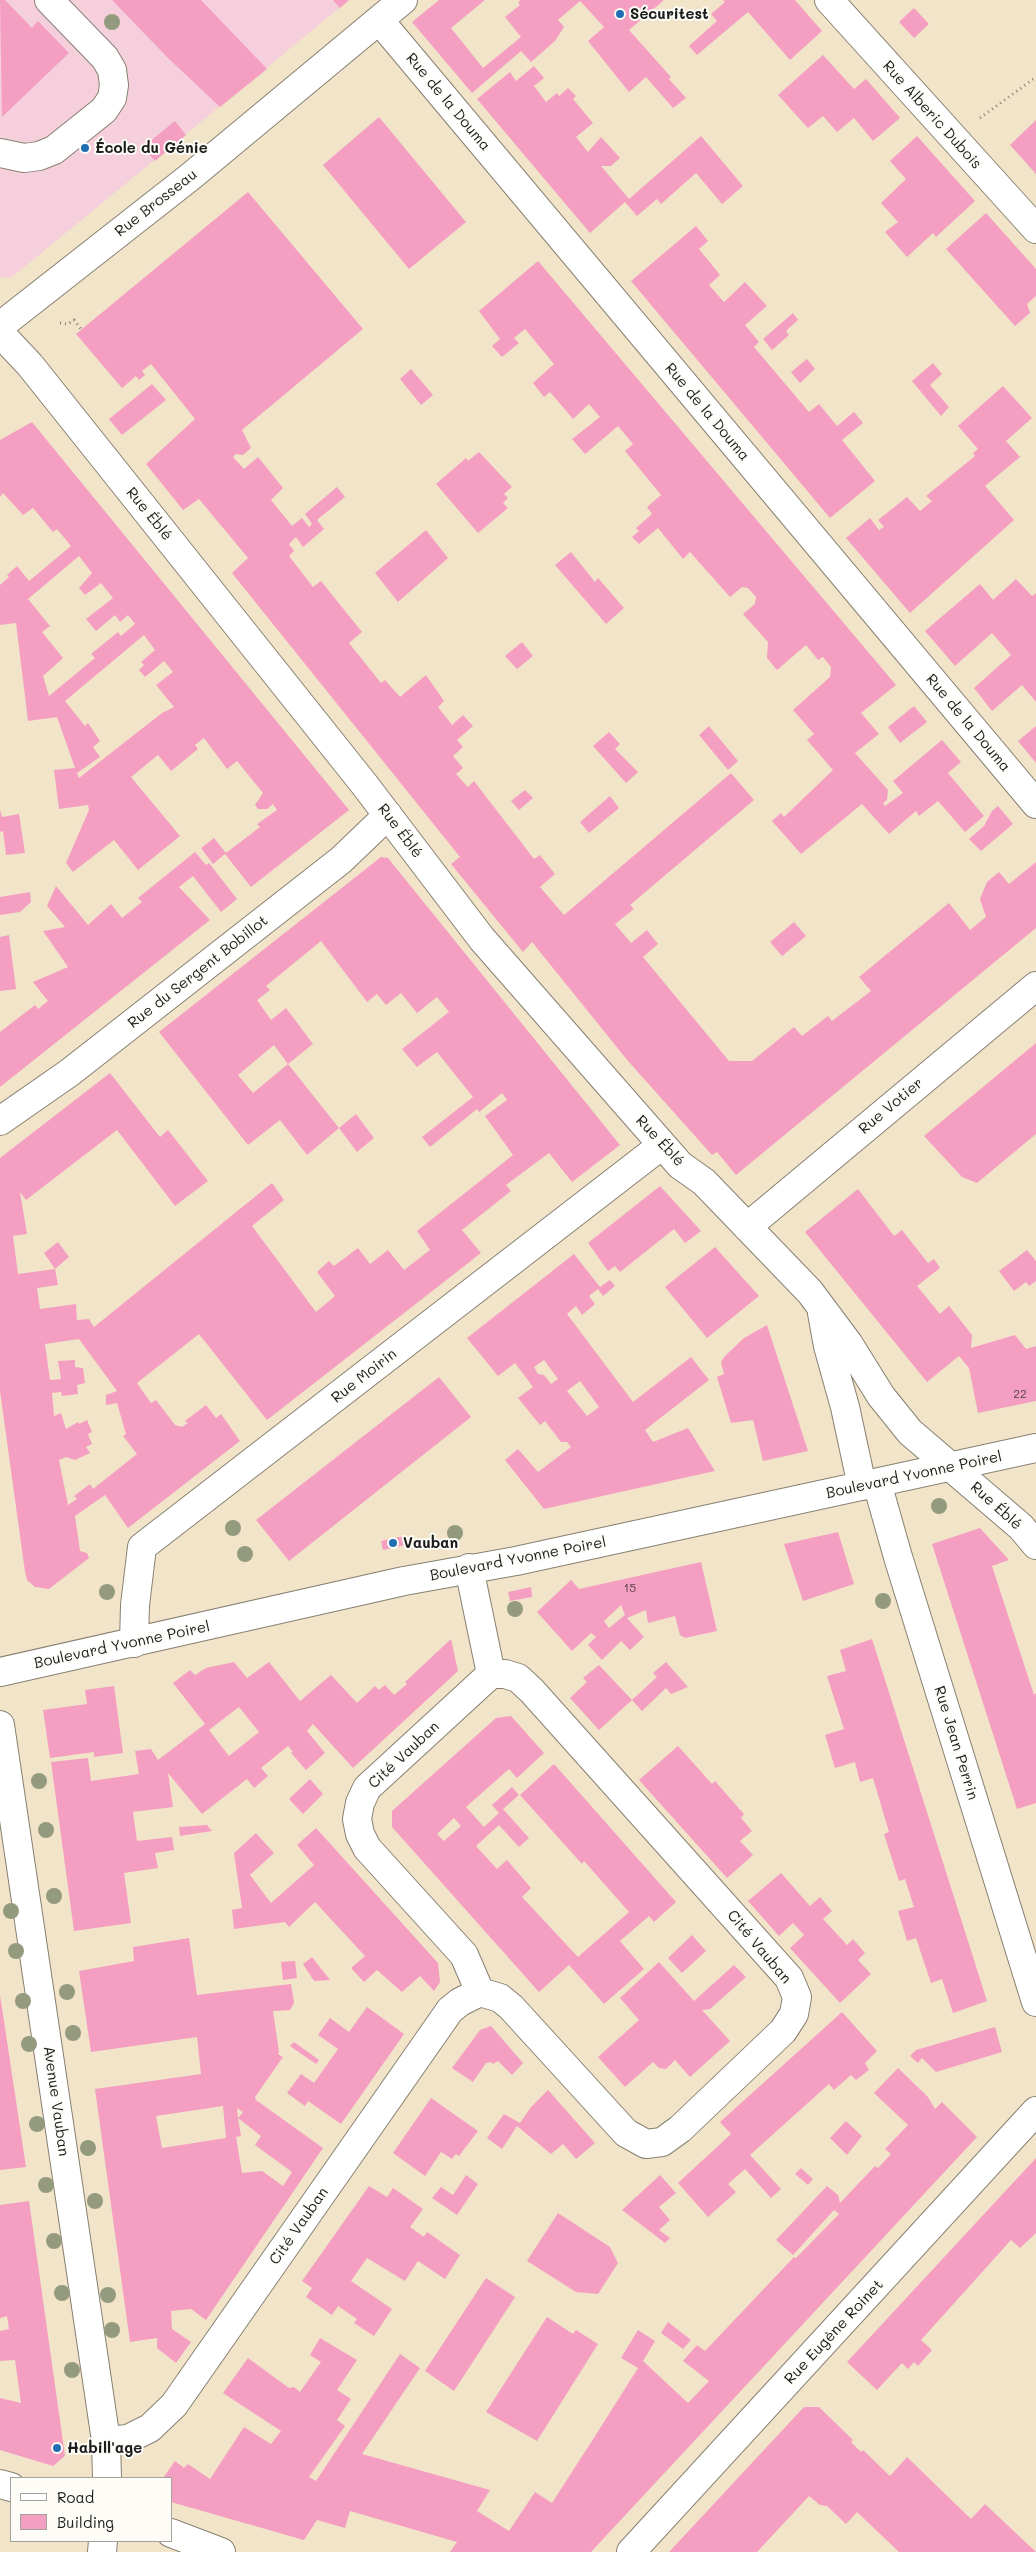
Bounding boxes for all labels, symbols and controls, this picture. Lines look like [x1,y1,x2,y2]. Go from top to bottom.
place label: Sécuritest [630,5,709,23]
marker: Sécuritest [614,8,626,20]
street label: Rue de la Douma [402,49,494,155]
street label: Rue Alberic Dubois [879,57,985,173]
place label: École du Génie [95,139,208,157]
marker: École du Génie [79,142,91,154]
street label: Rue Brosseau [111,165,201,241]
street label: Rue de la Douma [661,359,753,465]
street label: Rue Éblé [122,484,176,544]
street label: Rue de la Douma [922,670,1014,776]
street label: Rue Éblé [374,800,426,862]
street label: Rue du Sergent Bobillot [124,912,272,1032]
street label: Rue Votier [855,1074,927,1138]
street label: Rue Éblé [632,1112,688,1170]
street label: Rue Moirin [328,1345,400,1407]
house number: 22 [1013,1387,1027,1401]
street label: Boulevard Yvonne Poirel [824,1448,1004,1502]
street label: Rue Éblé [967,1478,1025,1534]
street label: Boulevard Yvonne Poirel [428,1533,608,1585]
place label: Vauban [403,1534,458,1552]
marker: Vauban [387,1537,399,1549]
house number: 15 [624,1581,636,1595]
street label: Boulevard Yvonne Poirel [32,1618,212,1672]
street label: Rue Jean Perrin [930,1684,982,1802]
street label: Cité Vauban [365,1718,443,1792]
street label: Cité Vauban [723,1907,795,1987]
street label: Avenue Vauban [39,2045,73,2157]
street label: Cité Vauban [266,2184,332,2268]
street label: Rue Eugène Roinet [781,2276,887,2388]
place label: Habill'age [67,2439,142,2457]
marker: Habill'age [51,2442,63,2454]
legend [10,2477,172,2542]
text: Road [57,2487,94,2507]
text: Building [57,2512,114,2532]

